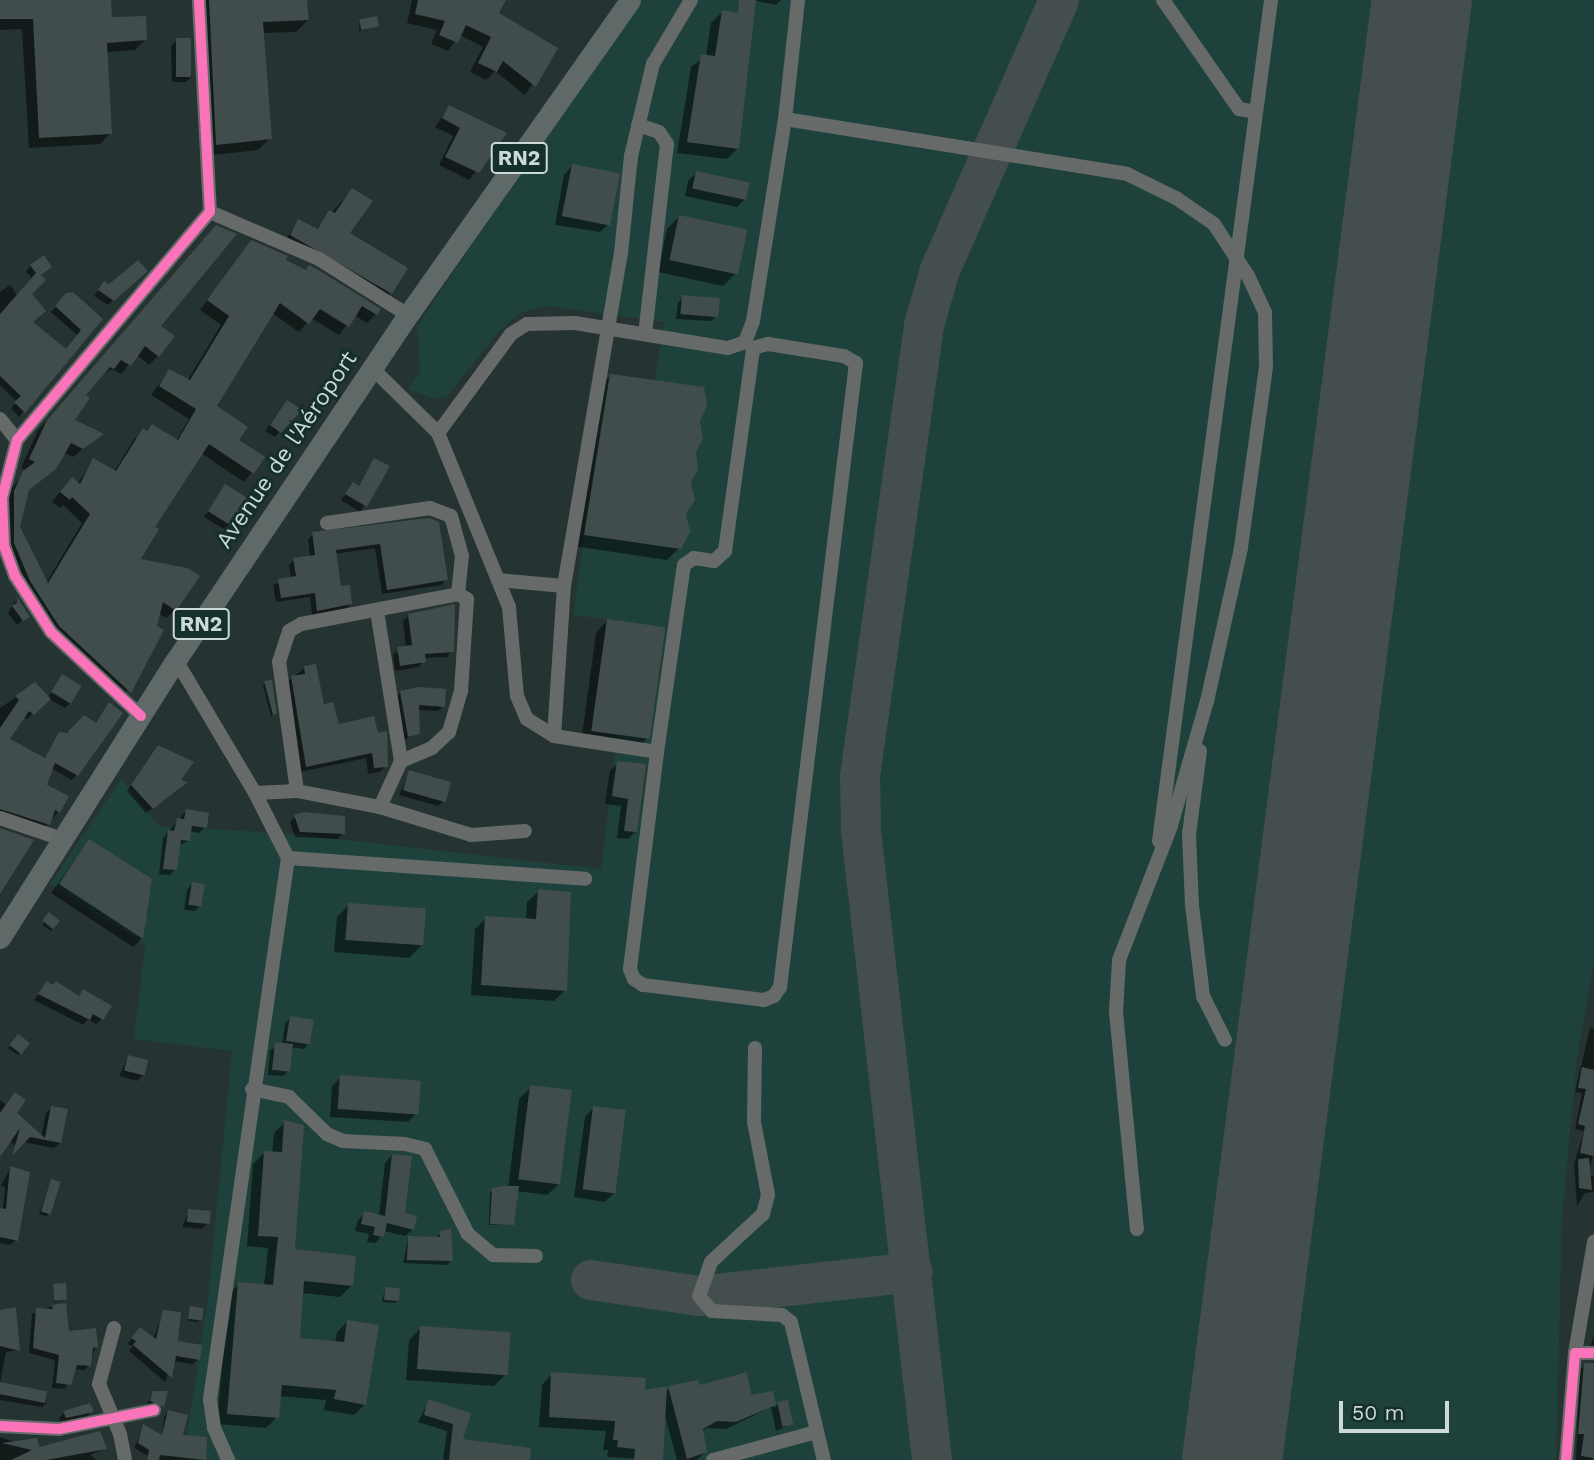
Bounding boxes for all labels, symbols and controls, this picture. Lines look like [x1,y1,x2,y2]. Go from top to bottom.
road number: RN2 [489,140,549,176]
street label: Avenue de l'Aéroport [211,346,363,554]
road number: RN2 [171,606,231,642]
scale bar [1342,1386,1452,1430]
text: 50 m [1352,1400,1404,1425]

